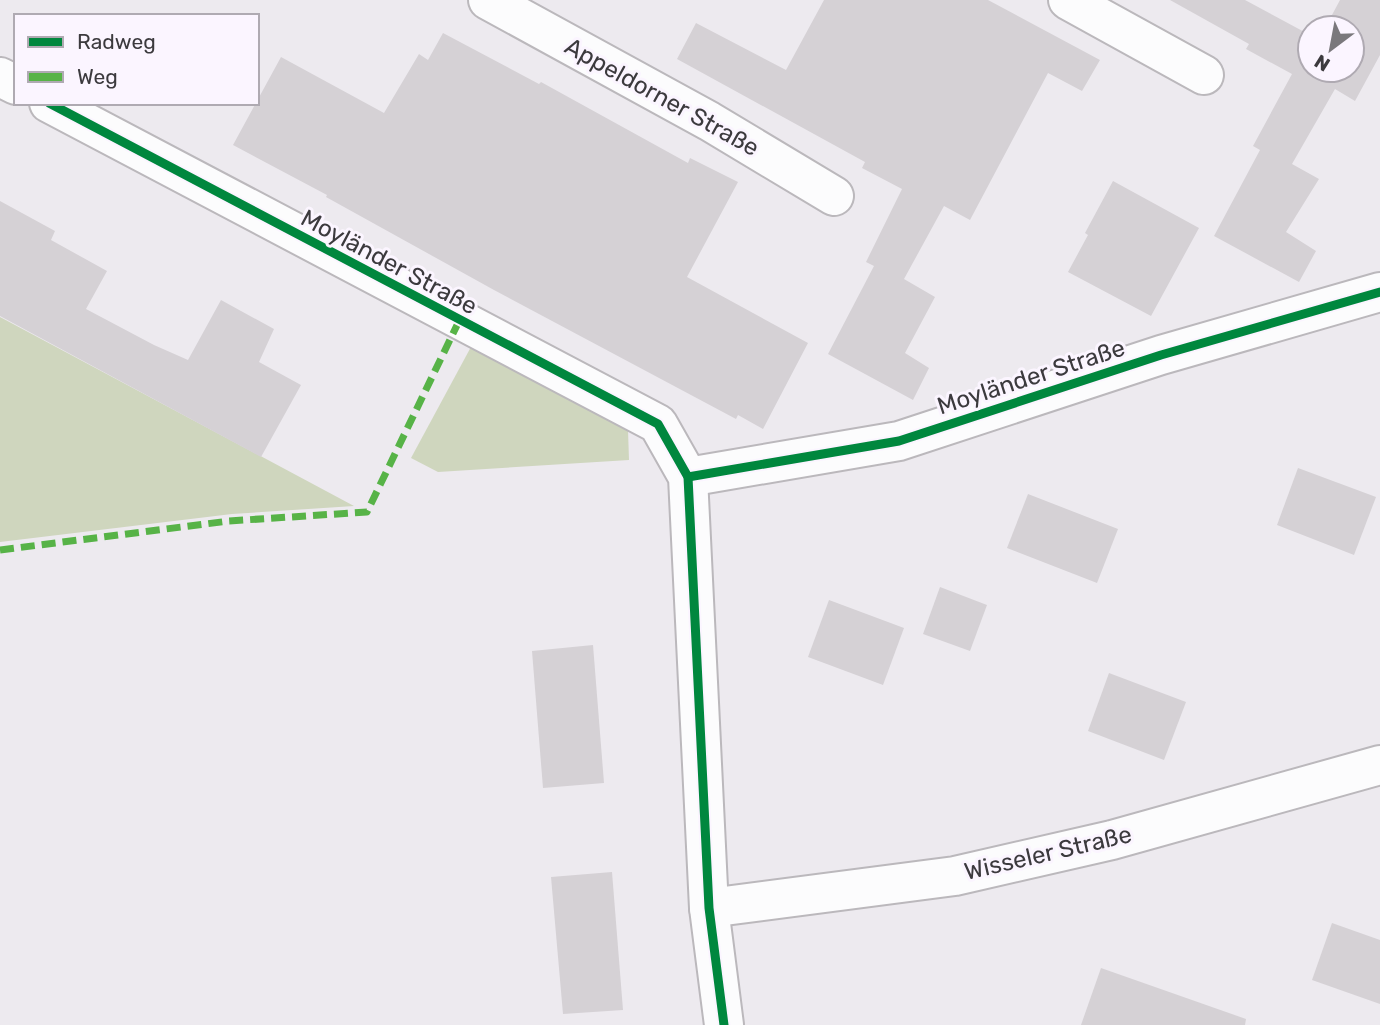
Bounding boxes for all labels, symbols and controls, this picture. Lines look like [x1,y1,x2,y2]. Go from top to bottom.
legend [14,14,259,105]
north arrow [1296,14,1366,84]
text: Radweg [77,29,156,54]
street label: Appeldorner Straße [560,32,764,162]
text: N [1310,50,1334,76]
text: Weg [77,64,118,89]
street label: Moyländer Straße [296,204,482,320]
street label: Moyländer Straße [934,333,1128,421]
street label: Wisseler Straße [962,820,1134,886]

